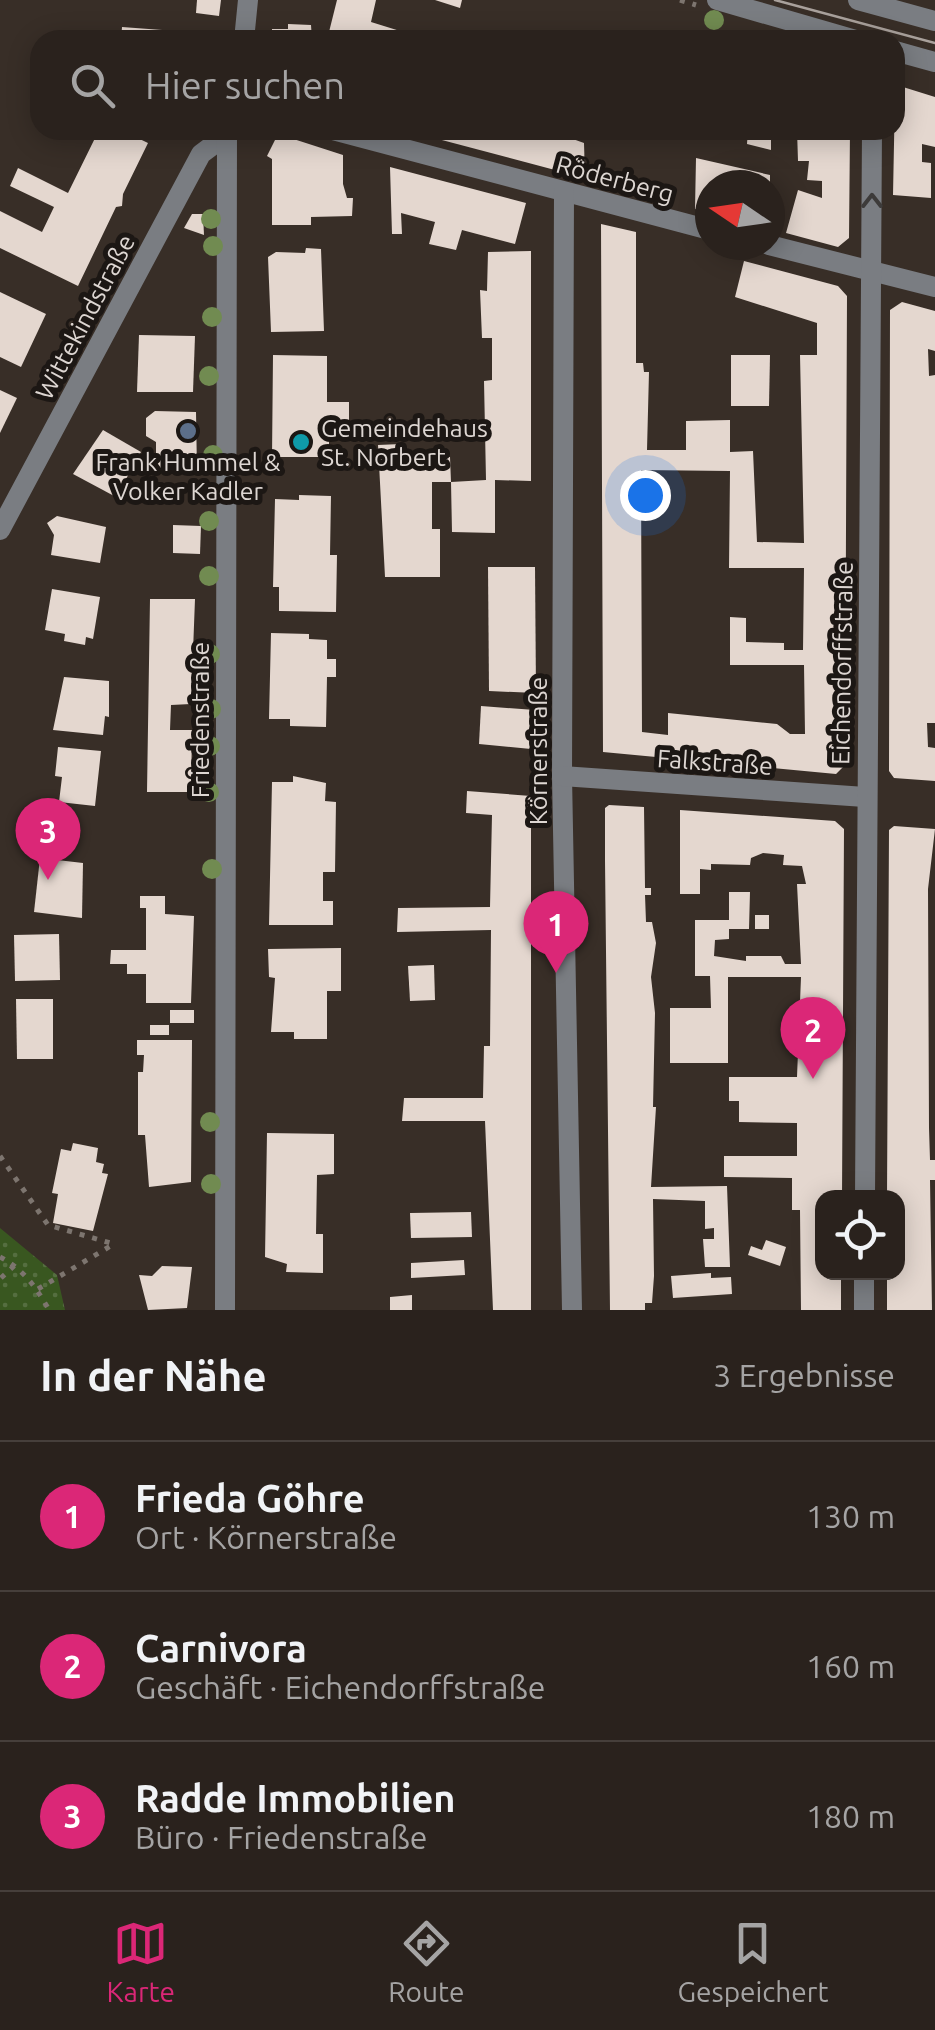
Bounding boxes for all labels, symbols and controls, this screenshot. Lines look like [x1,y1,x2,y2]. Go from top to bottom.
search box [30,30,905,140]
icon: search [65,58,120,113]
text: Hier suchen [145,64,345,106]
street label: Röderberg [553,150,677,208]
north arrow [695,170,785,260]
one-way arrow [861,192,883,208]
street label: Wittekindstraße [30,230,140,404]
place label: Gemeindehaus St. Norbert [321,414,488,471]
marker: Frank Hummel & Volker Kadler [177,420,199,442]
marker: Gemeindehaus St. Norbert [290,431,312,453]
place label: Frank Hummel & Volker Kadler [96,448,281,505]
your location [620,470,671,521]
street label: Eichendorffstraße [826,561,858,765]
street label: Friedenstraße [186,642,214,798]
street label: Körnerstraße [524,677,552,825]
street label: Falkstraße [656,744,774,780]
pin: 3 [15,798,80,880]
pin: 1 [524,890,588,973]
pin: 2 [780,996,846,1079]
map controls [815,1190,905,1280]
button: locate [815,1190,905,1280]
text: In der Nähe [40,1352,267,1399]
text: 3 Ergebnisse [713,1357,895,1393]
text: Frieda Göhre [135,1477,365,1519]
text: 1 [63,1498,82,1534]
text: 130 m [806,1498,895,1534]
text: Ort · Körnerstraße [135,1519,397,1555]
text: Carnivora [135,1627,307,1669]
text: 2 [63,1648,82,1684]
text: 160 m [806,1648,895,1684]
text: Geschäft · Eichendorffstraße [135,1669,545,1705]
text: Radde Immobilien [135,1777,456,1819]
text: 3 [63,1798,82,1834]
text: 180 m [806,1798,895,1834]
text: Büro · Friedenstraße [135,1819,427,1855]
tab: Karte [107,1916,175,2007]
tab: Route [388,1916,464,2007]
tab: Gespeichert [678,1916,828,2007]

